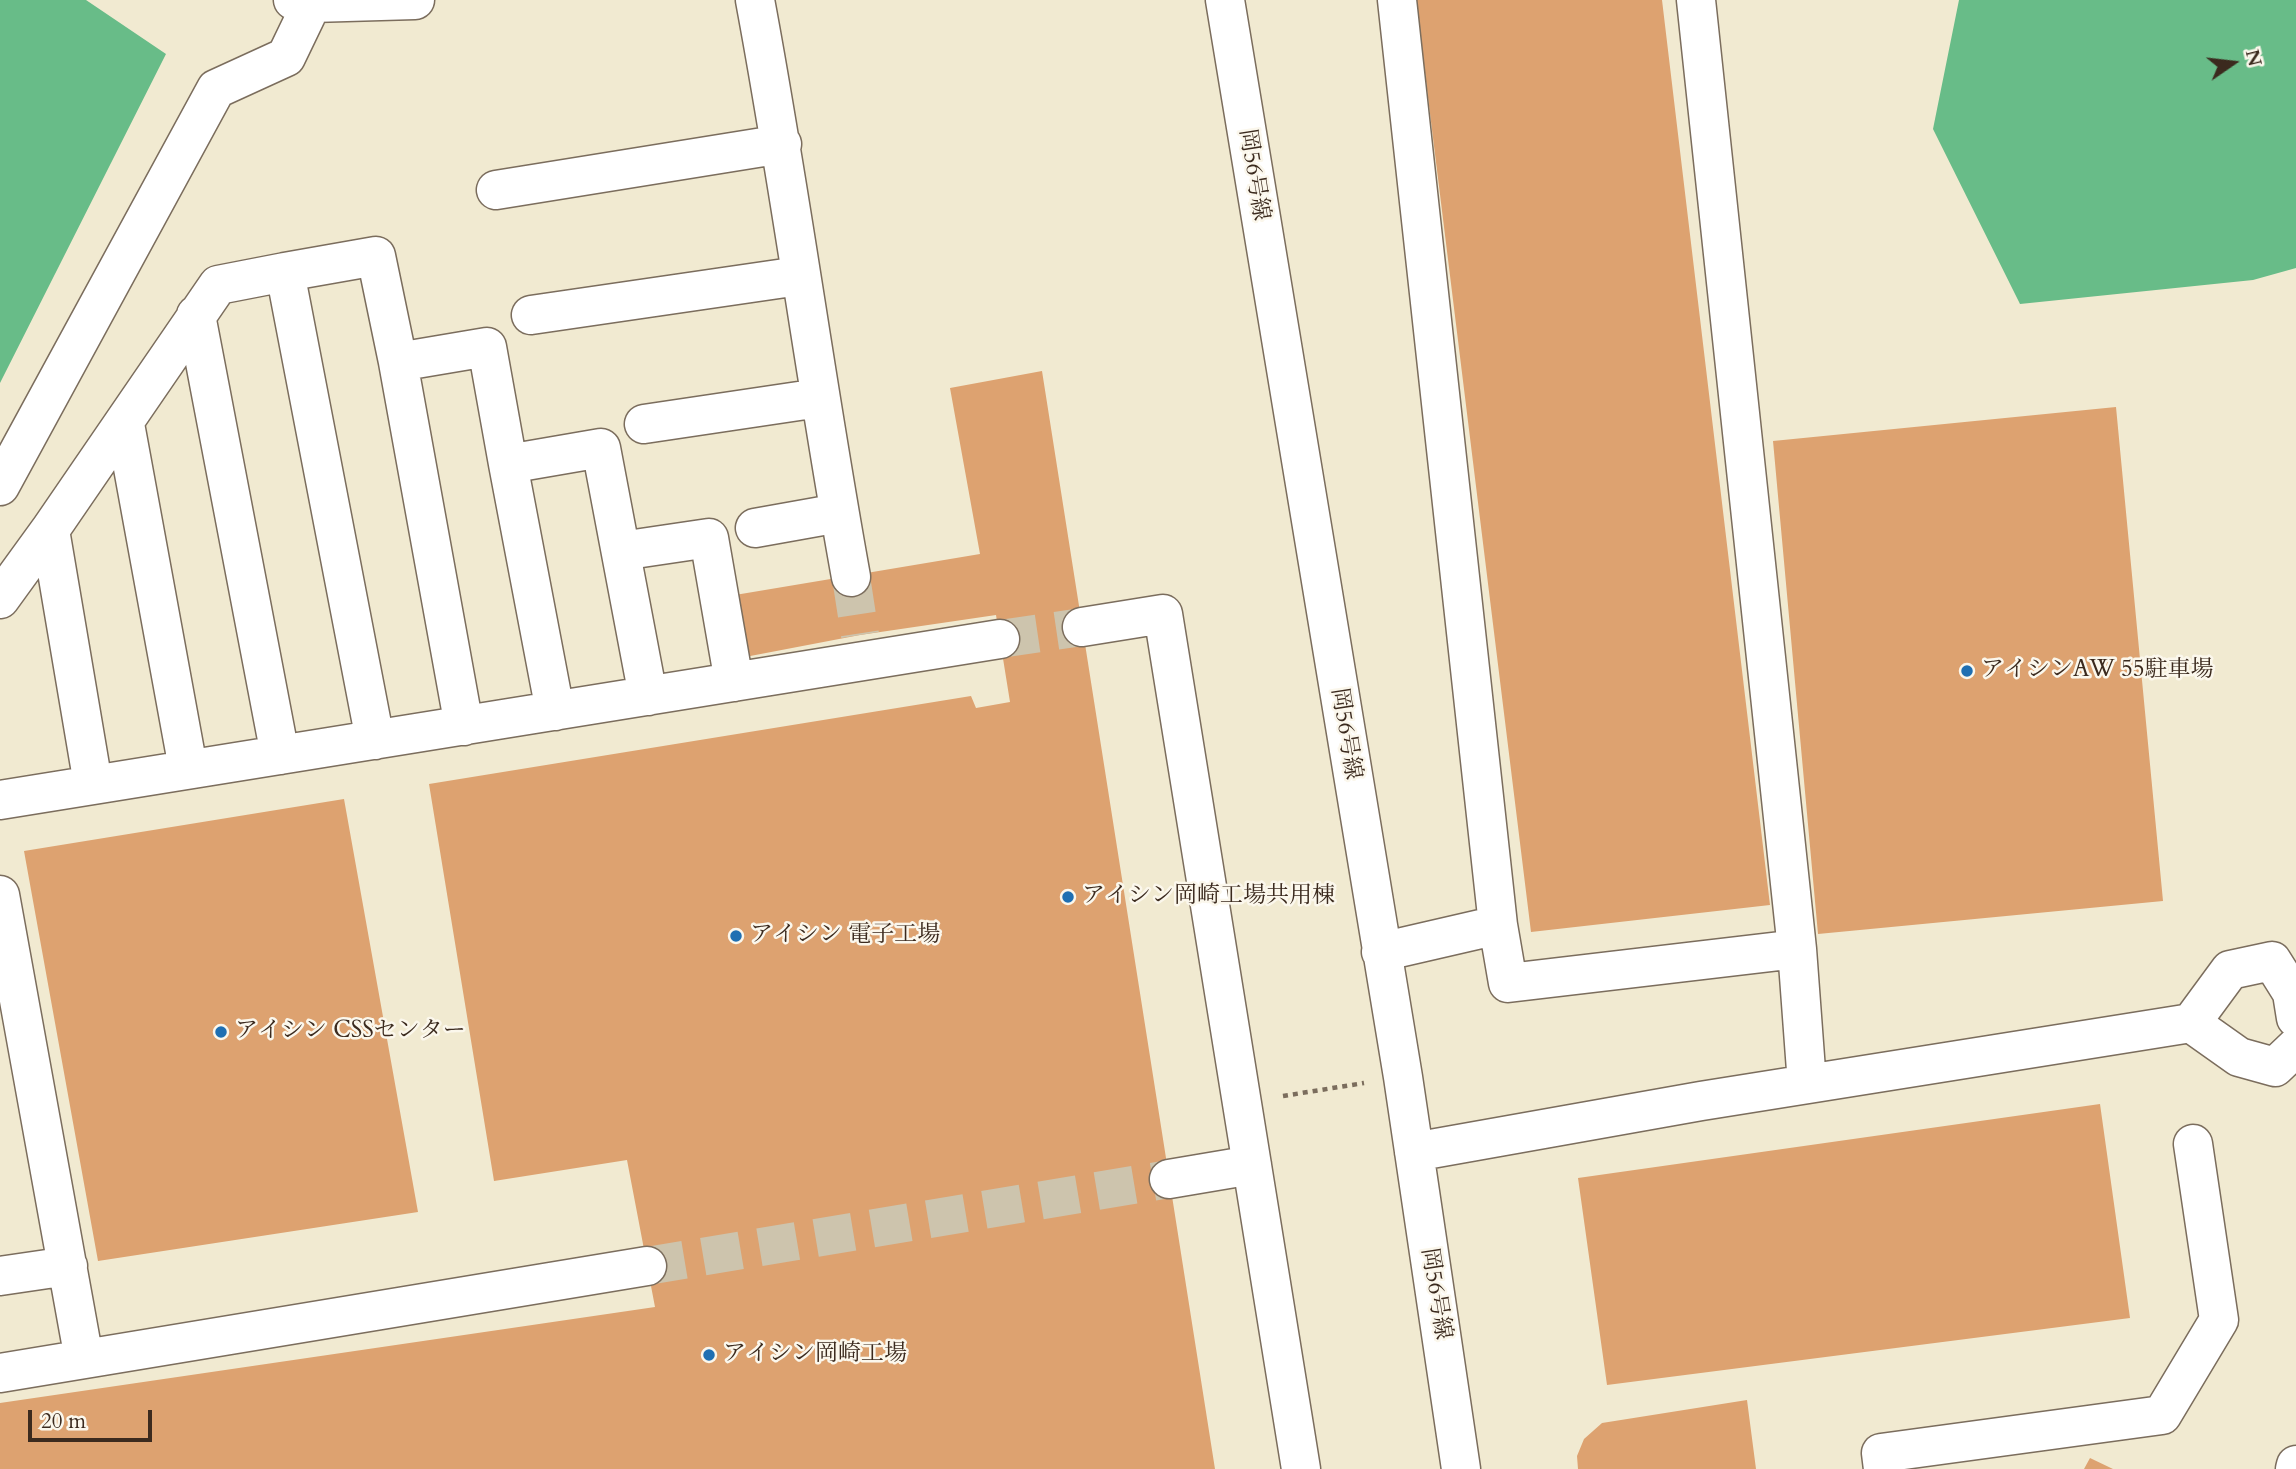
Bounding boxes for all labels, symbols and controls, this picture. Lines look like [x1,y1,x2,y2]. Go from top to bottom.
north arrow [2198,28,2268,98]
text: N [2239,47,2268,69]
street label: 岡56号線 [1232,127,1274,223]
place label: アイシンAW 55駐車場 [1981,657,2214,685]
marker: アイシンAW 55駐車場 [1959,663,1975,679]
street label: 岡56号線 [1324,686,1366,782]
place label: アイシン岡崎工場共用棟 [1082,883,1335,911]
marker: アイシン岡崎工場共用棟 [1060,889,1076,905]
place label: アイシン 電子工場 [750,922,940,950]
marker: アイシン 電子工場 [728,928,744,944]
place label: アイシン CSSセンター [235,1018,466,1046]
marker: アイシン CSSセンター [213,1024,229,1040]
street label: 岡56号線 [1414,1246,1456,1342]
place label: アイシン岡崎工場 [723,1341,907,1369]
marker: アイシン岡崎工場 [701,1347,717,1363]
scale bar [32,1396,156,1440]
text: 20 m [41,1407,86,1436]

